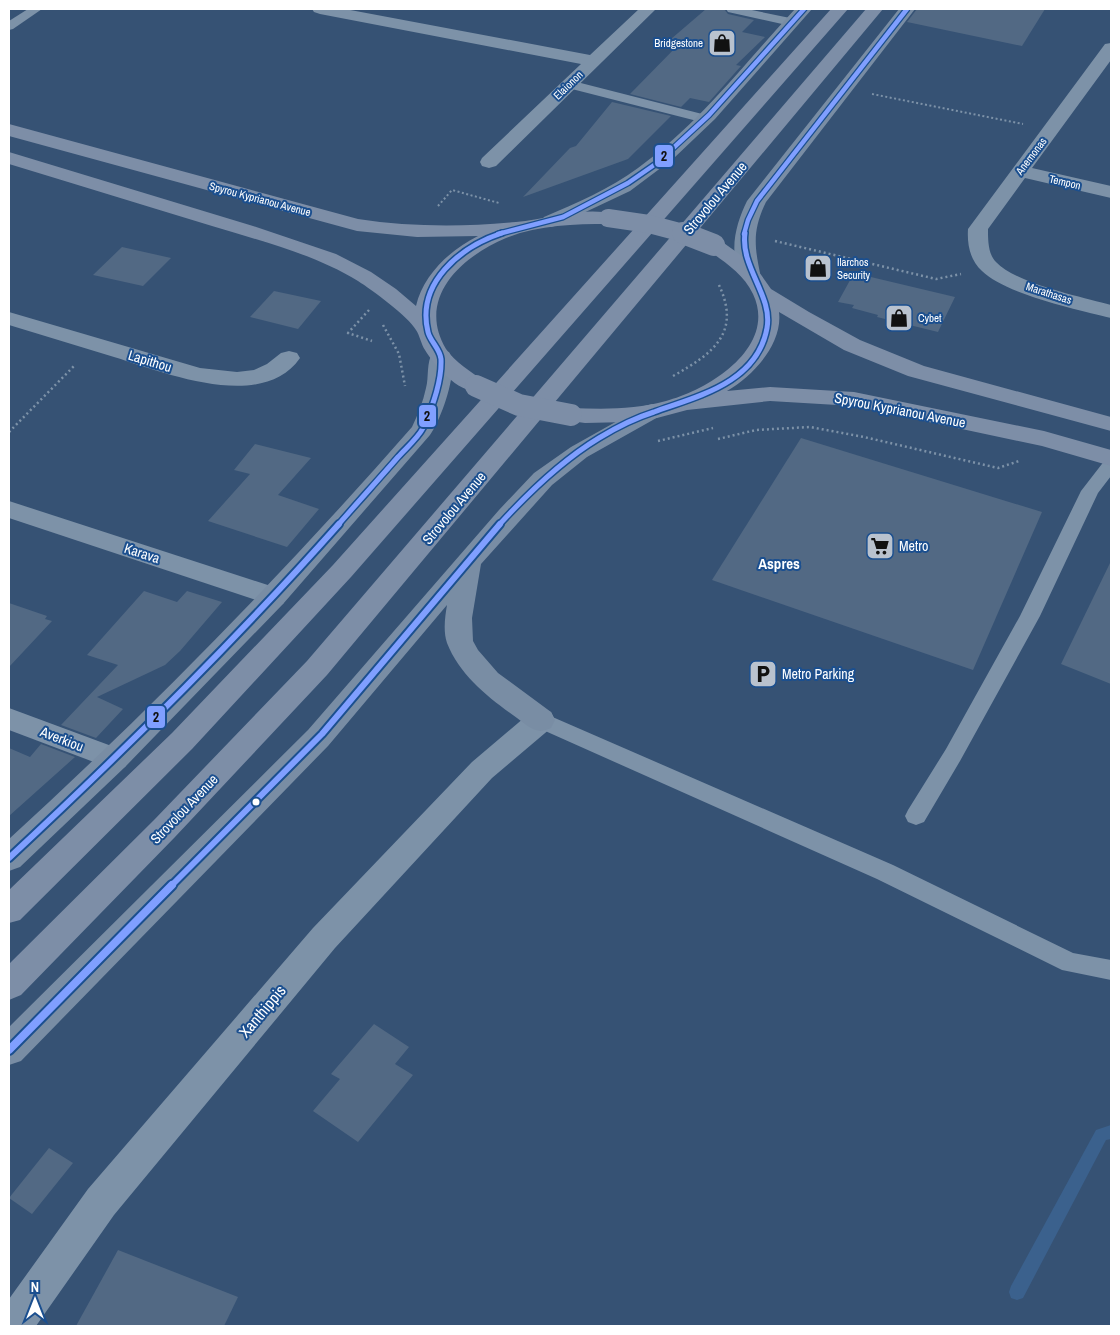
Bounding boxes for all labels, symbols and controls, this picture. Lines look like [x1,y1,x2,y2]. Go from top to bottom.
shop icon: Bridgestone [707,28,737,58]
place label: Bridgestone [654,36,703,50]
street label: Elaionon [550,68,586,102]
street label: Anemonas [1012,134,1050,178]
line badge: 2 [654,144,674,168]
text: 2 [661,147,667,165]
street label: Strovolou Avenue [679,158,751,238]
street label: Tempon [1048,172,1082,192]
street label: Spyrou Kyprianou Avenue [208,179,312,219]
shop icon: Ilarchos Security [803,253,833,283]
place label: Ilarchos Security [837,255,871,282]
street label: Marathasas [1024,279,1074,307]
shop icon: Cybet [884,303,914,333]
place label: Cybet [918,311,942,325]
street label: Lapithou [126,346,174,376]
street label: Spyrou Kyprianou Avenue [833,388,967,432]
line badge: 2 [418,404,437,428]
text: 2 [424,407,430,425]
street label: Strovolou Avenue [418,468,490,548]
supermarket icon: Metro [865,531,895,561]
place label: Metro [899,537,928,555]
street label: Karava [122,539,163,567]
district label: Aspres [758,553,800,574]
parking icon: Metro Parking [748,659,778,689]
place label: Metro Parking [782,665,855,683]
line badge: 2 [146,705,166,729]
text: 2 [153,708,159,726]
street label: Averkiou [37,722,86,755]
street label: Strovolou Avenue [146,770,222,848]
unlabelled marker [251,797,261,807]
street label: Xanthippis [233,980,291,1042]
north arrow [10,1275,60,1325]
text: N [31,1278,39,1296]

